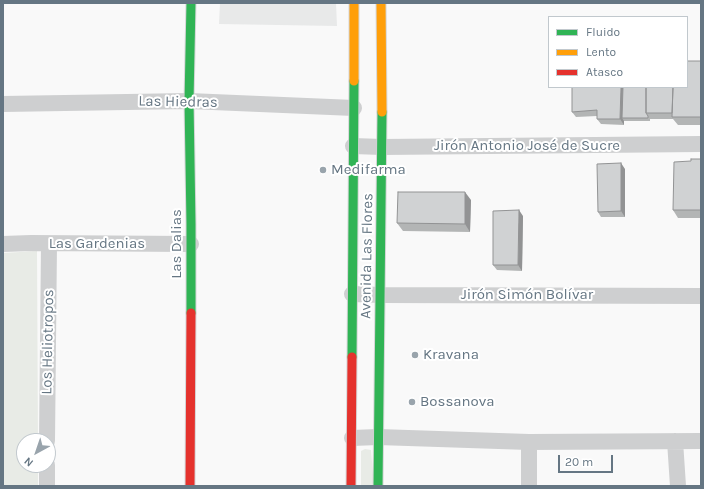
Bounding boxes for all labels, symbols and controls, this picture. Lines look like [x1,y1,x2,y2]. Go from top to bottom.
legend [548,16,688,88]
text: Fluido [586,25,620,39]
text: Lento [586,45,616,59]
text: Atasco [586,65,623,79]
street label: Las Hiedras [138,92,218,112]
street label: Jirón Antonio José de Sucre [434,137,620,155]
place label: Medifarma [331,161,406,179]
marker: Medifarma [318,165,328,175]
street label: Avenida Las Flores [357,193,377,319]
street label: Las Dalias [168,209,186,279]
street label: Las Gardenias [49,235,145,253]
street label: Jirón Simón Bolívar [461,286,593,304]
street label: Los Heliotropos [38,289,58,395]
place label: Kravana [423,346,479,364]
marker: Kravana [410,350,420,360]
place label: Bossanova [420,393,495,411]
marker: Bossanova [407,397,417,407]
north arrow [16,433,56,473]
scale bar [560,447,615,473]
text: N [21,454,36,469]
text: 20 m [565,455,593,469]

